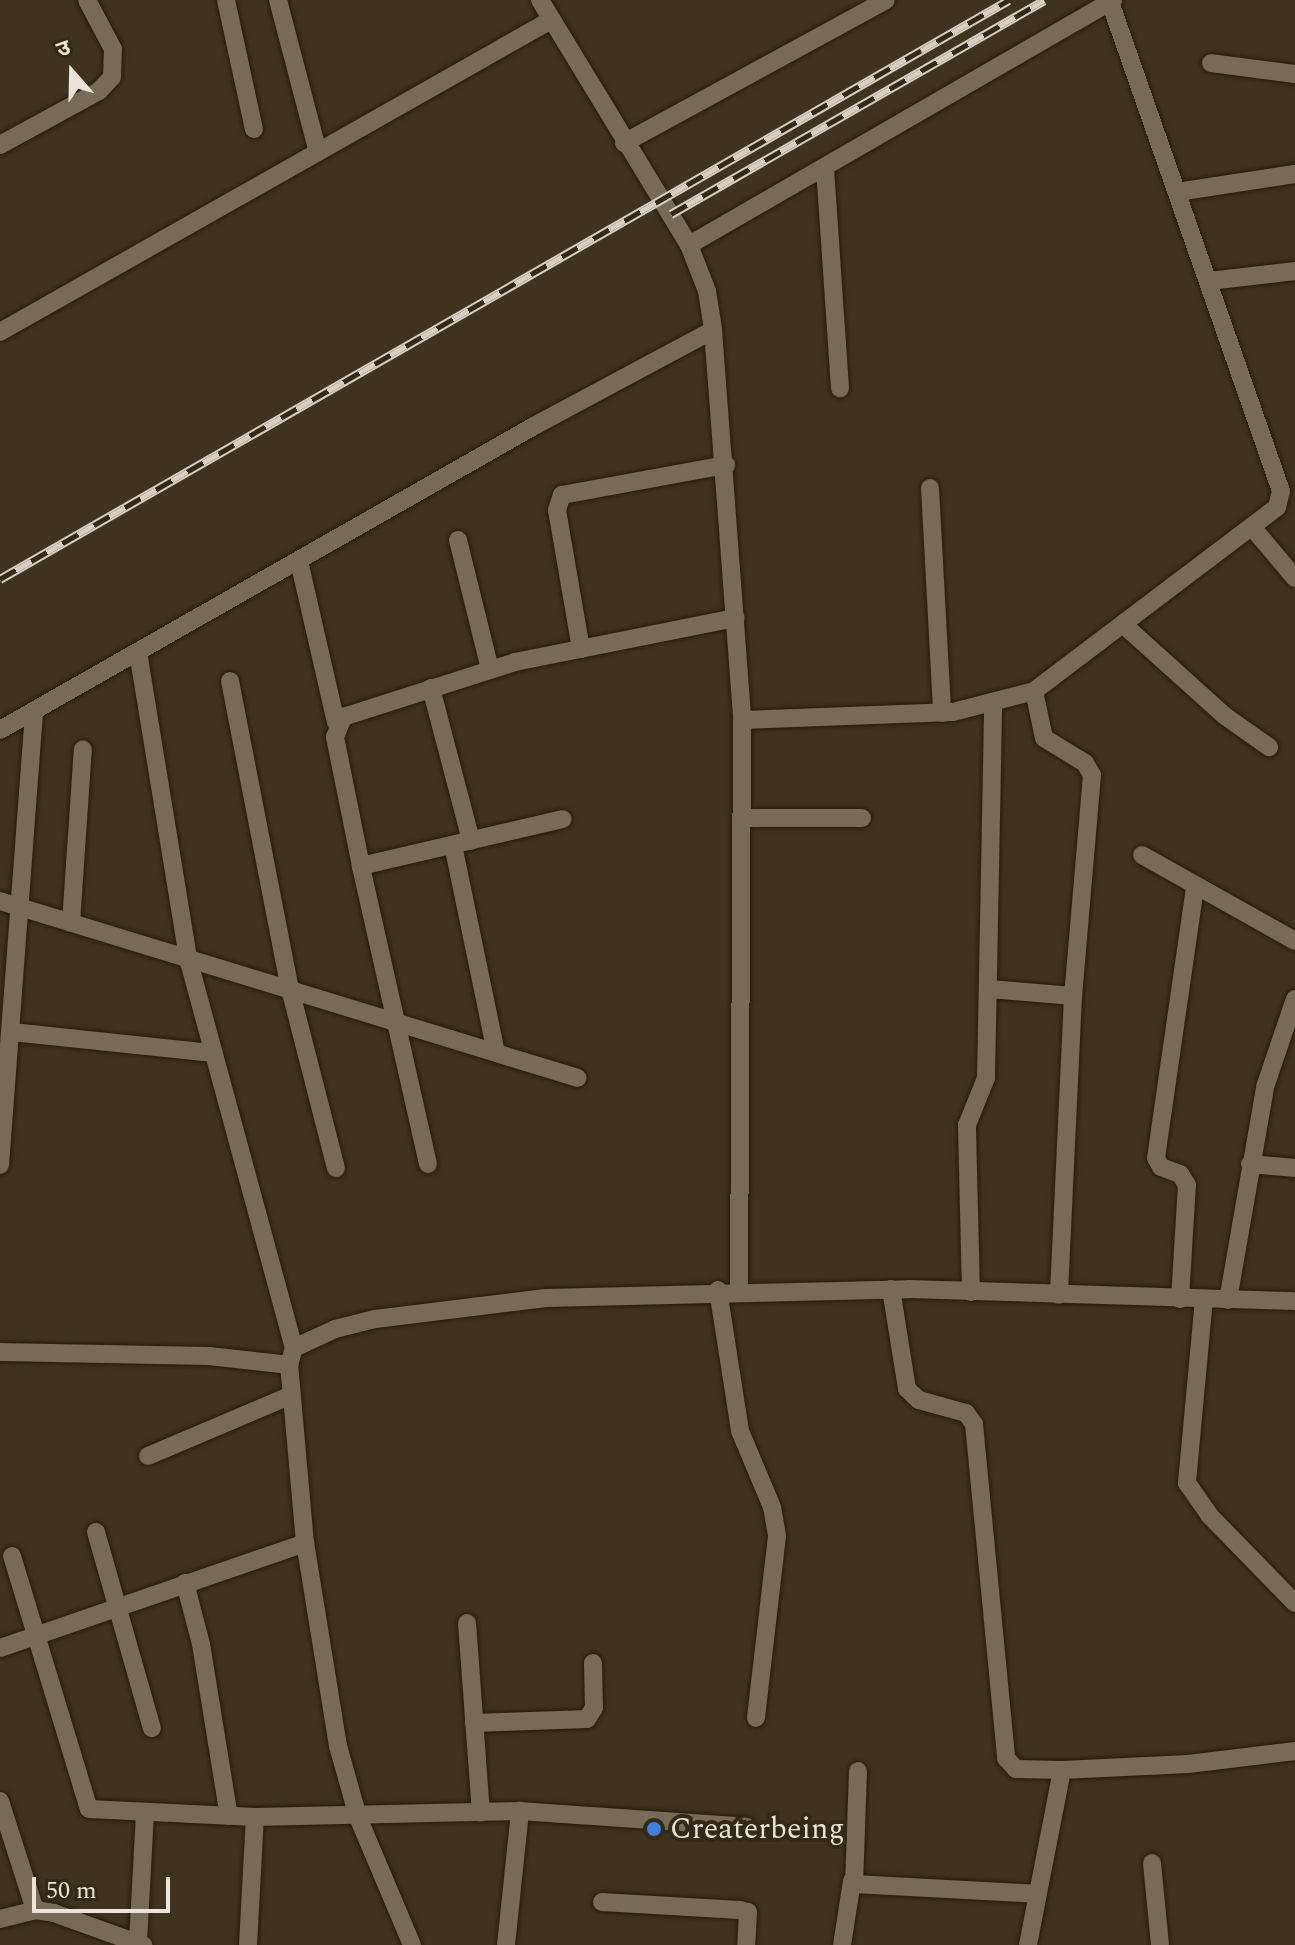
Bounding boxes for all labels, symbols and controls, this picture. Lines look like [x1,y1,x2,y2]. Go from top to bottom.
text: उ [52,31,75,67]
north arrow [32,32,112,112]
place label: Createrbeing [670,1811,845,1847]
marker: Createrbeing [645,1820,663,1838]
scale bar [36,1861,174,1911]
text: 50 m [46,1873,97,1909]

